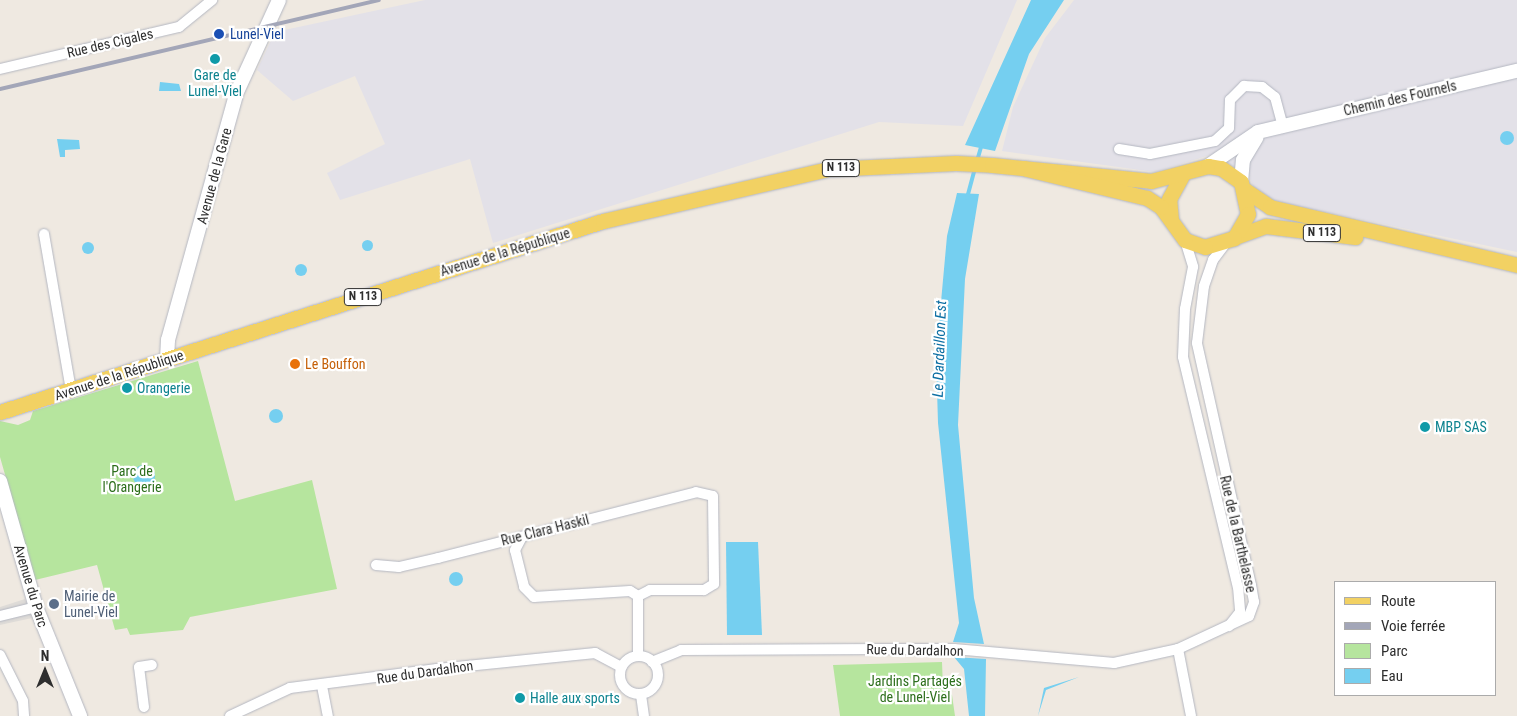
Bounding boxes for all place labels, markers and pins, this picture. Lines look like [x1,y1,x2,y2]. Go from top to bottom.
place label: Lunel-Viel [230,26,284,42]
marker: Lunel-Viel [212,27,226,41]
marker: Gare de Lunel-Viel [209,53,221,65]
place label: Gare de Lunel-Viel [188,67,242,100]
place label: Le Bouffon [305,356,366,372]
marker: Le Bouffon [289,358,301,370]
place label: Orangerie [137,380,190,396]
marker: Orangerie [121,382,133,394]
place label: MBP SAS [1435,419,1487,435]
marker: MBP SAS [1419,421,1431,433]
place label: Mairie de Lunel-Viel [64,588,118,620]
marker: Mairie de Lunel-Viel [48,598,60,610]
place label: Halle aux sports [530,690,620,706]
marker: Halle aux sports [514,692,526,704]

